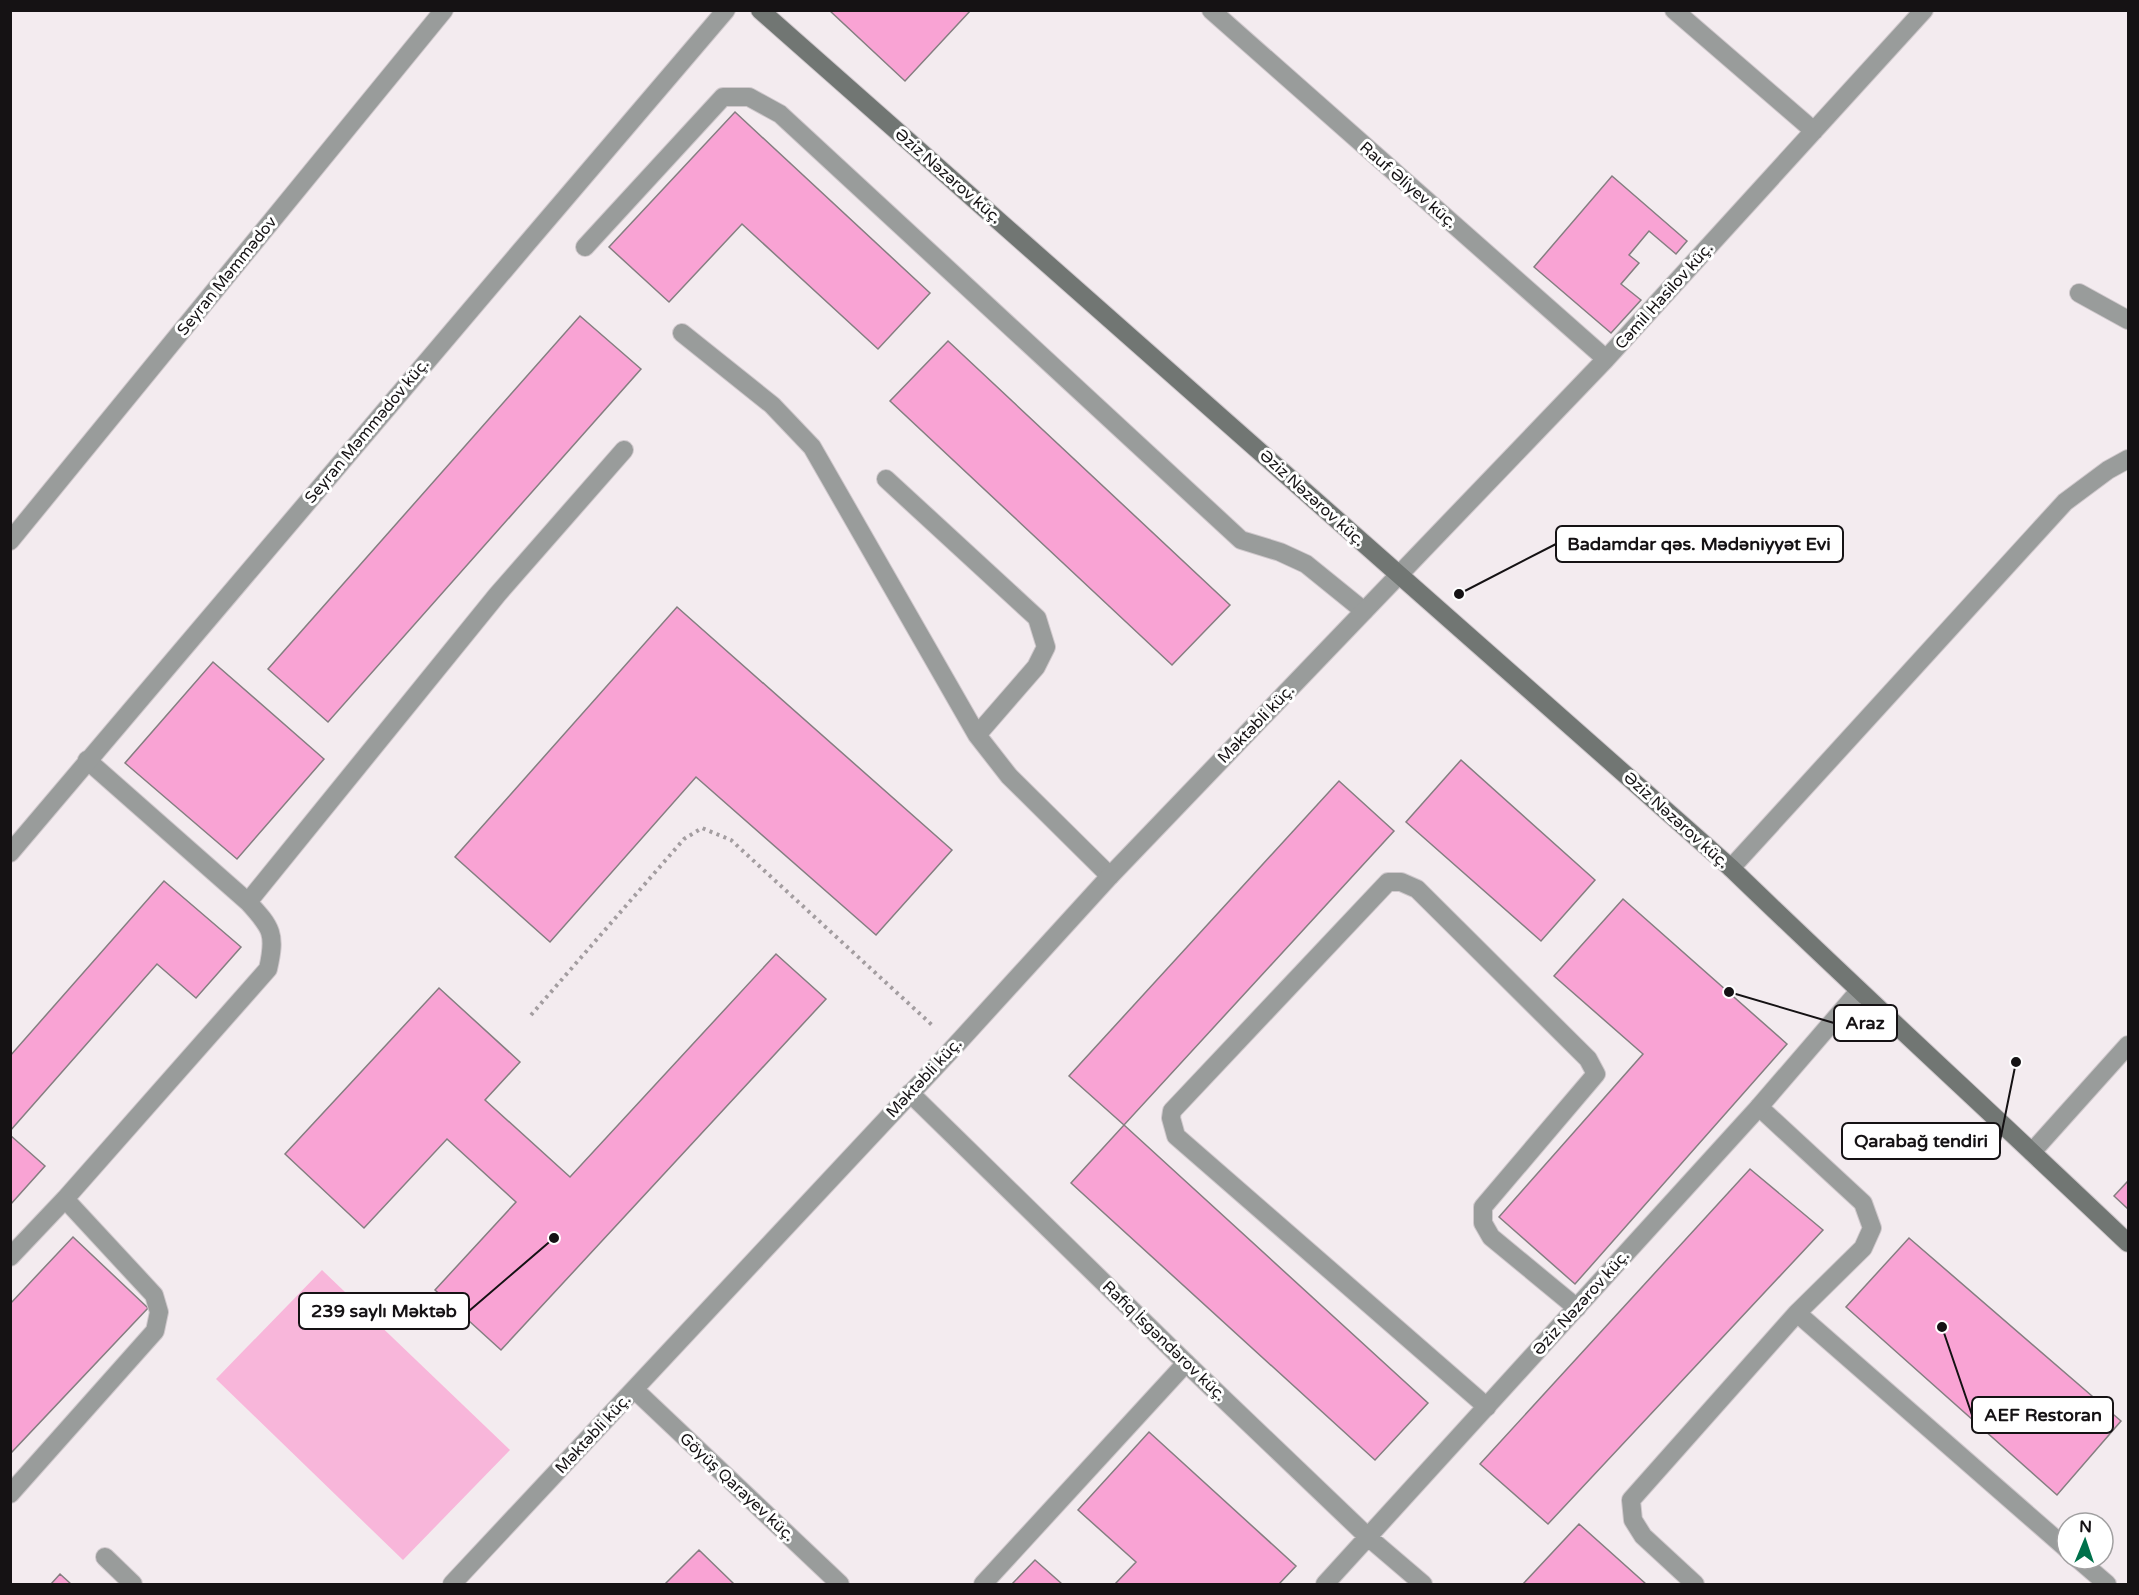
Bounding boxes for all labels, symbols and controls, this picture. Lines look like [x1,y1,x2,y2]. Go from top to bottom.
street label: Əziz Nəzərov küç. [891,124,1005,228]
street label: Rauf Əliyev küç. [1355,137,1461,233]
street label: Seyran Məmmədov [173,212,281,340]
street label: Cəmil Hasilov küç. [1611,238,1717,354]
street label: Seyran Məmmədov küç. [301,355,433,507]
street label: Əziz Nəzərov küç. [1255,445,1369,551]
callout: Badamdar qəs. Mədəniyyət Evi [1556,526,1843,562]
text: Badamdar qəs. Mədəniyyət Evi [1567,533,1831,555]
street label: Məktəbli küç. [1214,681,1298,767]
street label: Əziz Nəzərov küç. [1619,767,1733,873]
callout: Araz [1834,1005,1897,1041]
text: Araz [1845,1012,1885,1034]
street label: Məktəbli küç. [882,1034,966,1122]
callout: Qarabağ tendiri [1842,1123,2000,1159]
text: Qarabağ tendiri [1854,1130,1988,1152]
street label: Əziz Nəzərov küç. [1528,1246,1634,1360]
street label: Rafiq İsgəndərov küç. [1098,1277,1230,1405]
callout: 239 saylı Məktəb [299,1293,469,1329]
text: 239 saylı Məktəb [311,1300,457,1322]
street label: Məktəbli küç. [551,1390,635,1478]
callout: AEF Restoran [1972,1397,2113,1433]
text: AEF Restoran [1984,1404,2102,1426]
street label: Göyüş Qarayev küç. [675,1429,799,1545]
north arrow [2055,1511,2115,1571]
text: N [2079,1517,2092,1537]

